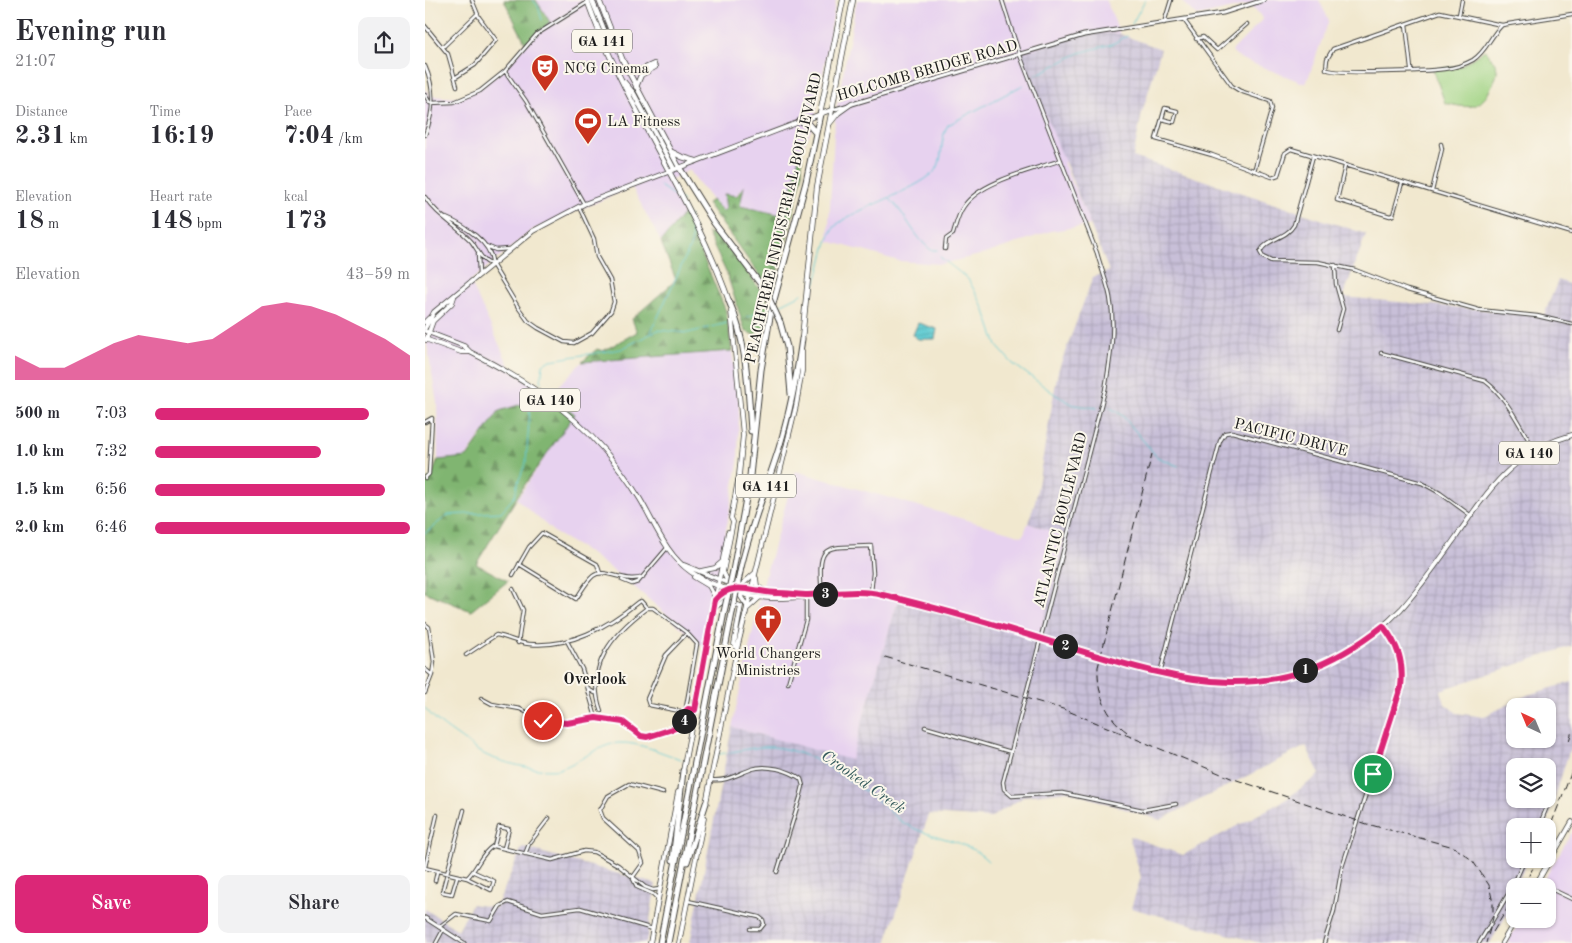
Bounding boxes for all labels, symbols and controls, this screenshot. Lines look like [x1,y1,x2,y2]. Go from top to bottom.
button: share [358,17,410,69]
text: Evening run [15,19,167,47]
road number: GA 141 [572,29,632,52]
street label: HOLCOMB BRIDGE ROAD [835,38,1020,105]
theatre icon: NCG Cinema [530,53,560,92]
text: 21:07 [15,54,57,70]
place label: NCG Cinema [564,62,650,77]
street label: PEACHTREE INDUSTRIAL BOULEVARD [744,71,825,365]
text: Distance [15,105,68,119]
text: Time [149,105,181,119]
text: Pace [284,105,312,119]
sports icon: LA Fitness [573,106,603,145]
place label: LA Fitness [607,115,680,130]
text: 2.31 [15,124,66,149]
text: 16:19 [149,124,214,149]
text: 7:04 [284,124,334,149]
text: km [66,132,88,146]
text: /km [334,132,363,146]
text: Elevation [15,190,72,204]
text: Heart rate [149,190,212,204]
text: kcal [284,190,308,204]
text: 18 [15,209,44,234]
text: 148 [149,209,193,234]
text: 173 [284,209,327,234]
text: m [44,217,59,231]
text: bpm [193,217,222,231]
text: Elevation [15,267,80,283]
text: 43–59 m [346,267,410,283]
road number: GA 140 [520,388,580,412]
text: 500 m [15,406,60,422]
text: 7:03 [95,406,127,422]
street label: PACIFIC DRIVE [1232,417,1349,460]
street label: ATLANTIC BOULEVARD [1032,431,1091,610]
road number: GA 140 [1499,442,1559,464]
text: 1.0 km [15,444,64,460]
text: 7:32 [95,444,127,460]
road number: GA 141 [736,474,796,498]
text: 1.5 km [15,482,64,498]
text: 6:56 [95,482,127,498]
text: 2.0 km [15,520,64,536]
text: 6:46 [95,520,127,536]
pin: 3 [813,582,837,606]
text: 3 [821,587,830,601]
church icon: World Changers Ministries [753,604,783,643]
pin: 2 [1053,634,1077,658]
text: 2 [1061,639,1070,653]
place label: World Changers Ministries [715,647,821,679]
pin: 1 [1293,658,1317,682]
text: 1 [1301,663,1310,677]
district label: Overlook [563,672,627,688]
north arrow [1506,698,1556,748]
map controls [1506,698,1556,928]
pin [522,700,564,742]
icon: check [529,707,557,735]
pin: 4 [671,708,697,734]
text: 4 [680,714,689,728]
water label: Crooked Creek [818,748,908,817]
pin [1352,753,1394,795]
button: layers [1506,758,1556,808]
icon: arrive [1359,760,1387,788]
button: + [1506,818,1556,868]
button: Save [15,875,208,933]
button: Share [218,875,410,933]
button: − [1506,878,1556,928]

